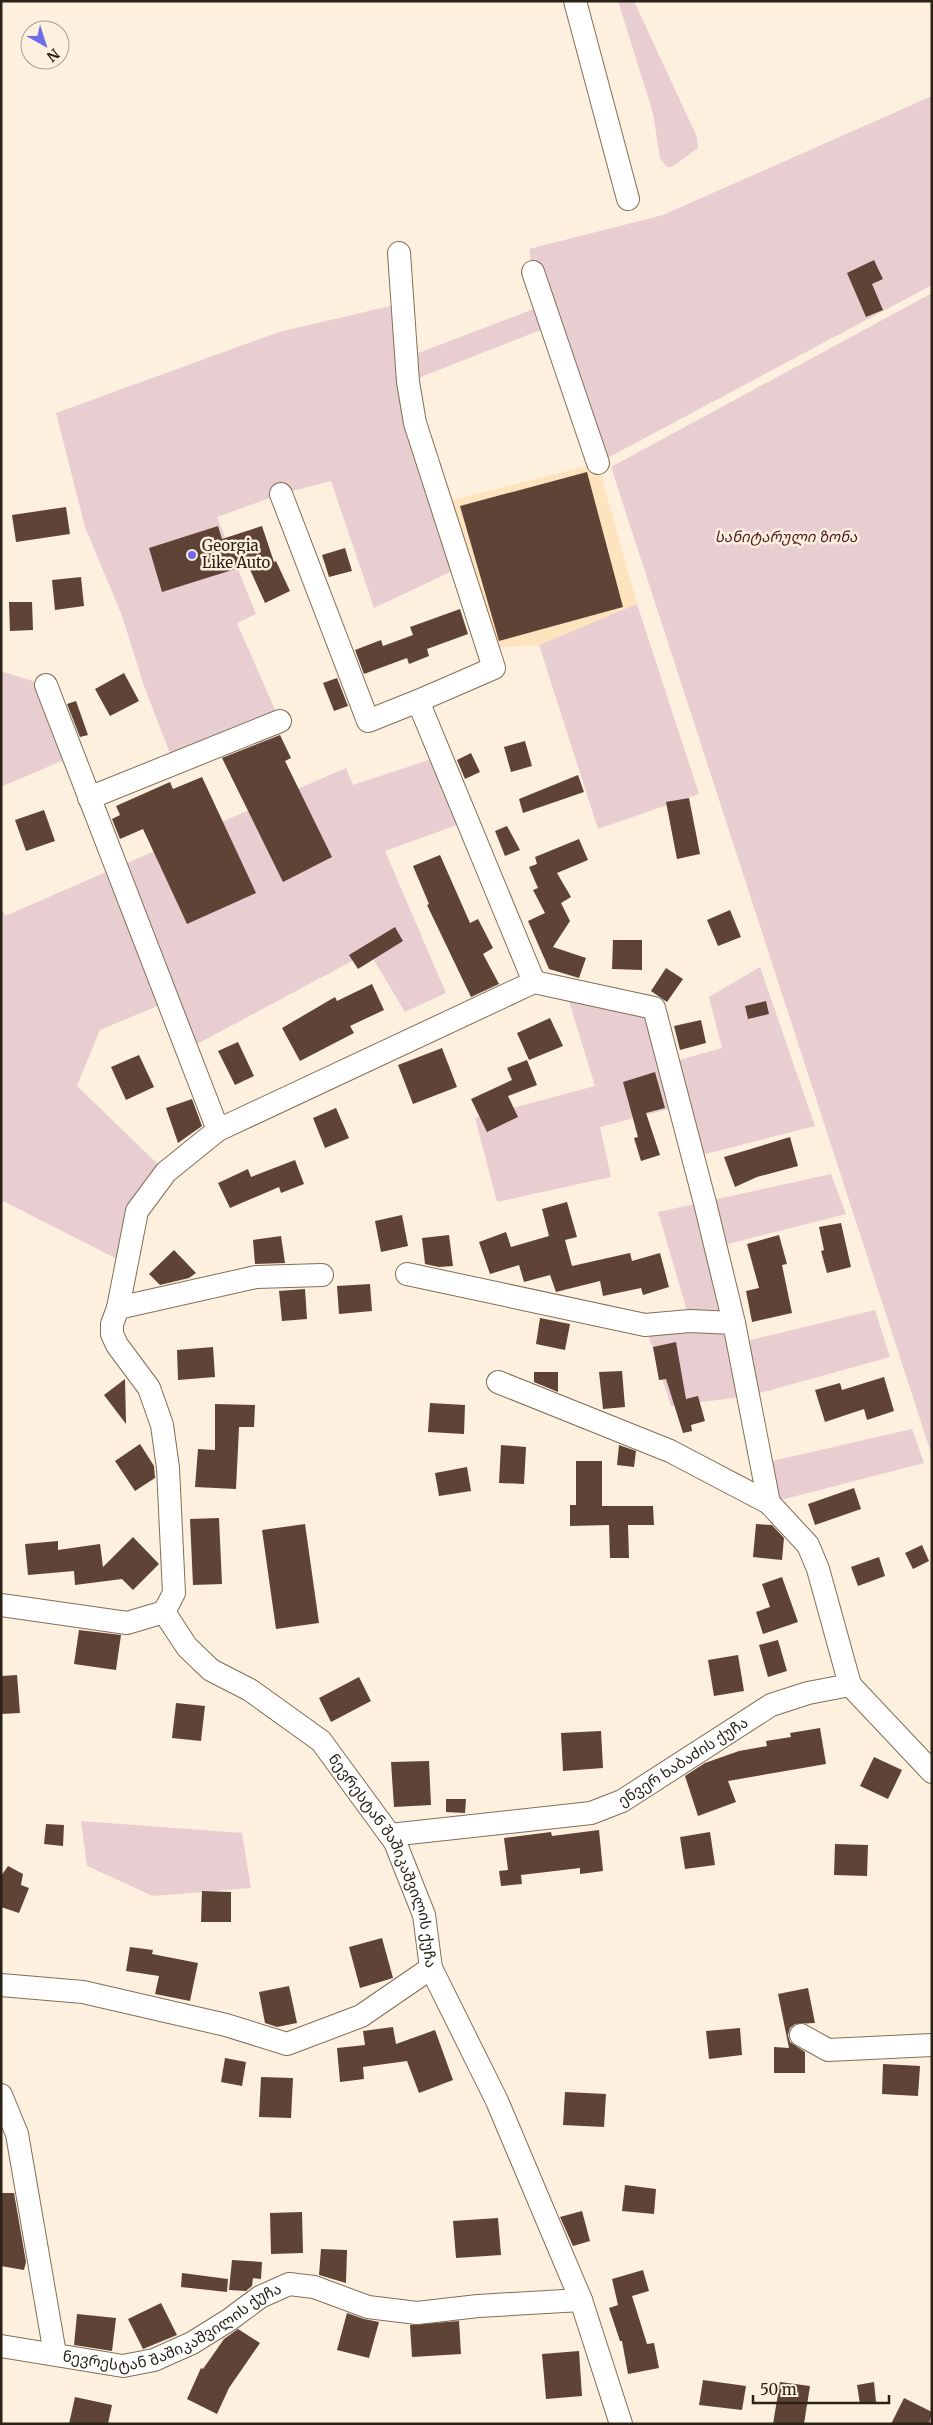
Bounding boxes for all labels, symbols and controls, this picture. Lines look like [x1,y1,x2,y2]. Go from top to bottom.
north arrow [20,20,70,70]
text: N [43,45,63,66]
park label: სანიტარული ზონა [715,527,858,546]
place label: Georgia Like Auto [202,536,271,572]
marker: Georgia Like Auto [186,549,198,561]
street label: ენვერ ხაბაძის ქუჩა [614,1712,751,1810]
street label: ნევრესტან შაშიკაშვილის ქუჩა [324,1750,441,1969]
street label: ნევრესტან შაშიკაშვილის ქუჩა [61,2279,284,2376]
scale bar [753,2372,889,2404]
text: 50 m [760,2380,797,2399]

